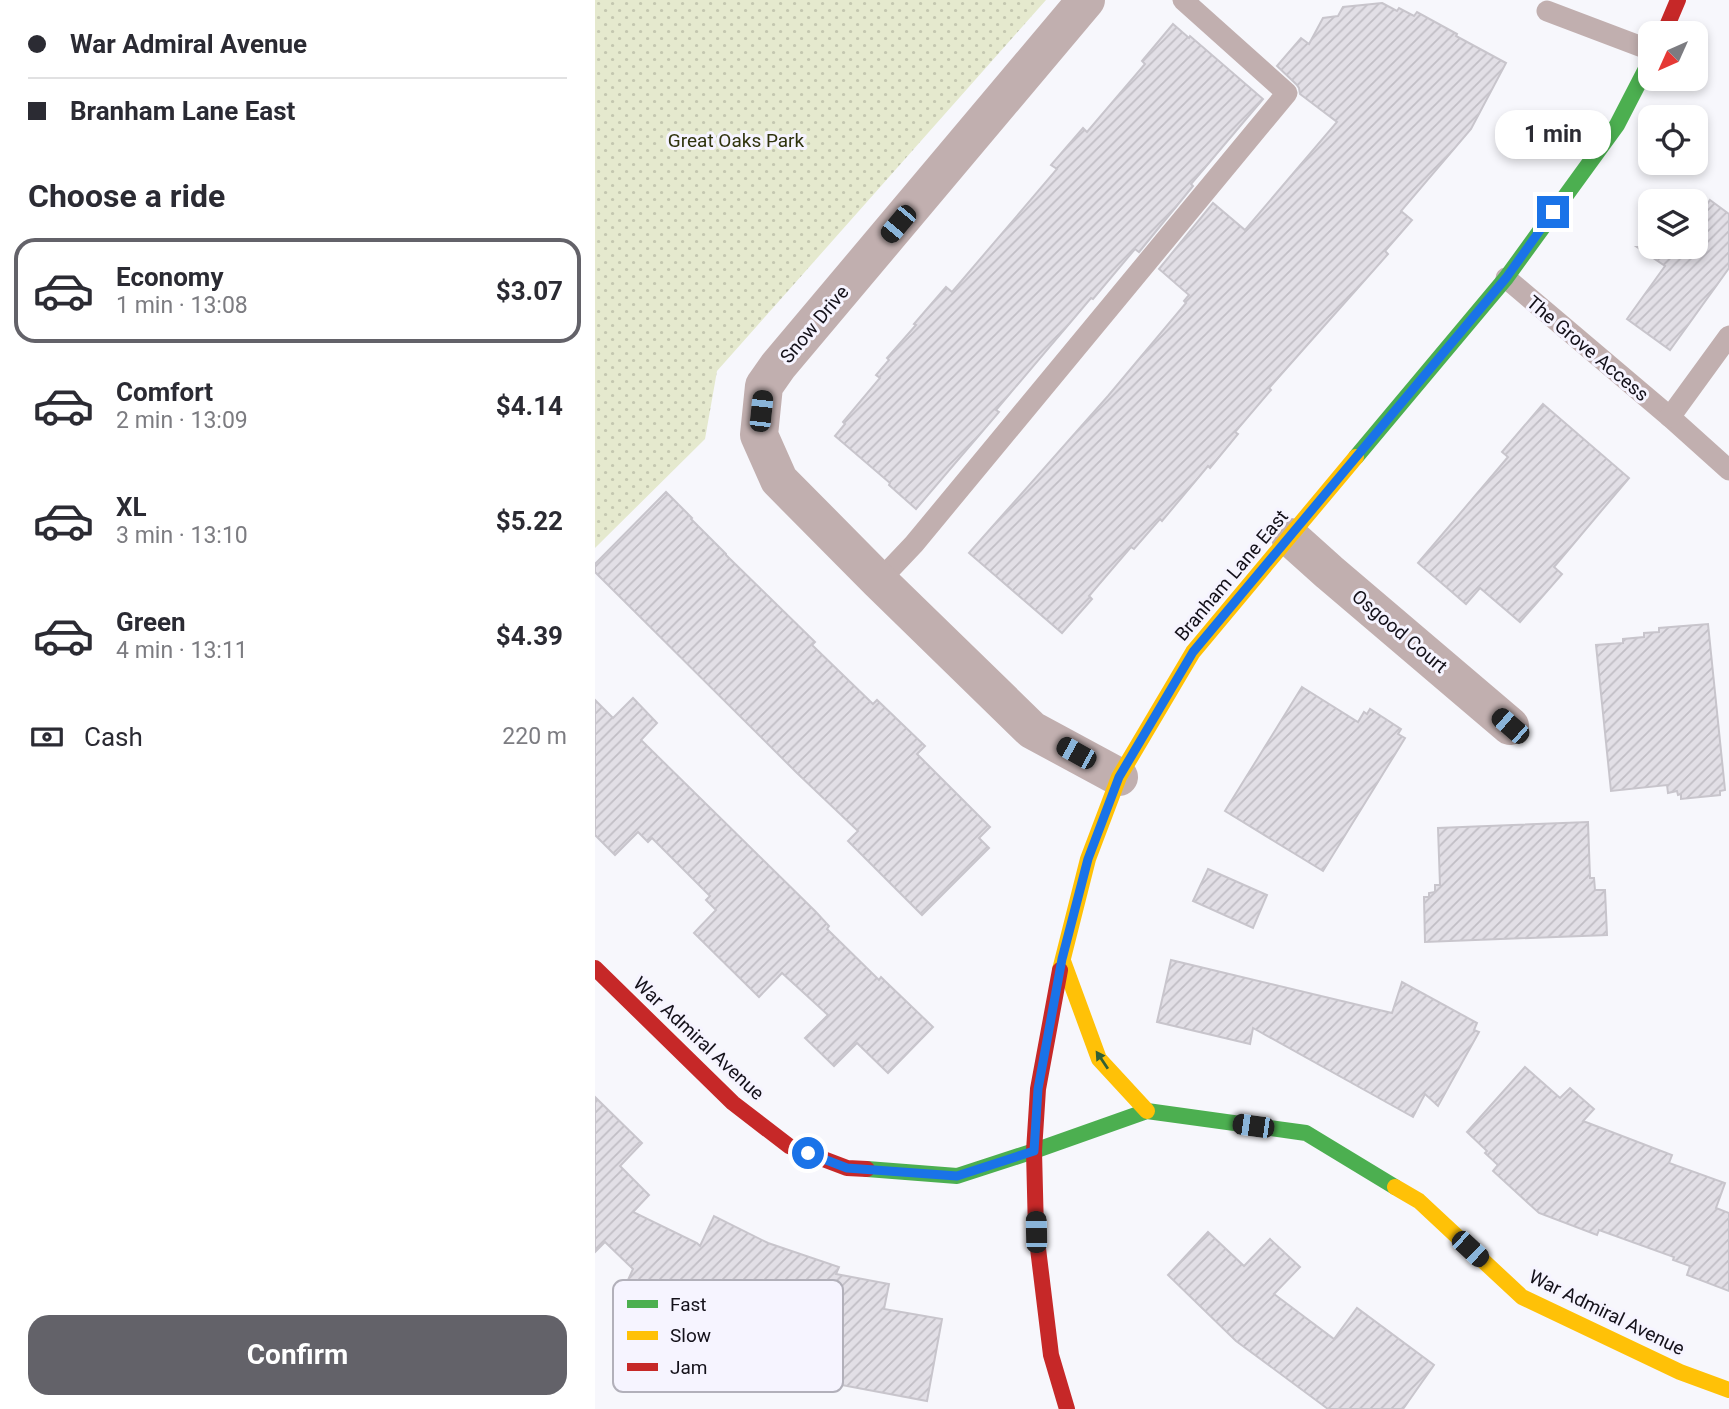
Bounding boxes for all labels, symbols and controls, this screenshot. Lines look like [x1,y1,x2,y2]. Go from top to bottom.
north arrow [1638,21,1708,91]
map controls [1638,21,1708,259]
text: War Admiral Avenue [70,29,307,59]
text: Branham Lane East [70,96,295,126]
button: locate [1638,105,1708,175]
callout: 1 min [1495,110,1611,160]
text: 1 min [1524,121,1582,148]
park label: Great Oaks Park [668,129,805,152]
text: Choose a ride [28,177,225,215]
button: layers [1638,189,1708,259]
route end [1537,196,1569,228]
car [877,201,920,247]
icon: car [32,259,95,322]
text: Economy [116,262,223,292]
text: $3.07 [496,276,563,306]
street label: Snow Drive [775,281,853,368]
street label: The Grove Access [1522,291,1653,406]
text: 1 min · 13:08 [116,292,248,319]
icon: car [32,374,95,437]
text: Comfort [116,377,213,407]
car [749,389,774,433]
text: $4.14 [496,391,563,421]
text: 2 min · 13:09 [116,407,248,434]
icon: car [32,489,95,552]
text: XL [116,492,147,522]
street label: Branham Lane East [1170,505,1293,645]
text: $5.22 [496,506,563,536]
text: 3 min · 13:10 [116,522,248,549]
street label: Osgood Court [1347,585,1452,678]
icon: car [32,604,95,667]
text: Green [116,607,186,637]
text: $4.39 [496,621,563,651]
text: 4 min · 13:11 [116,637,248,664]
car [1488,704,1533,748]
icon: cash [28,718,66,756]
text: Cash [84,722,143,752]
text: 220 m [502,723,567,750]
car [1053,734,1100,772]
street label: War Admiral Avenue [629,972,769,1105]
one-way arrow [1096,1050,1109,1070]
car [1231,1113,1276,1139]
route start [792,1137,824,1169]
car [1026,1211,1047,1253]
car [1448,1227,1493,1271]
street label: War Admiral Avenue [1525,1265,1688,1360]
legend [613,1280,843,1392]
text: Fast [670,1293,707,1316]
button: Confirm [28,1315,567,1395]
text: Slow [670,1324,711,1347]
text: Jam [670,1356,707,1379]

